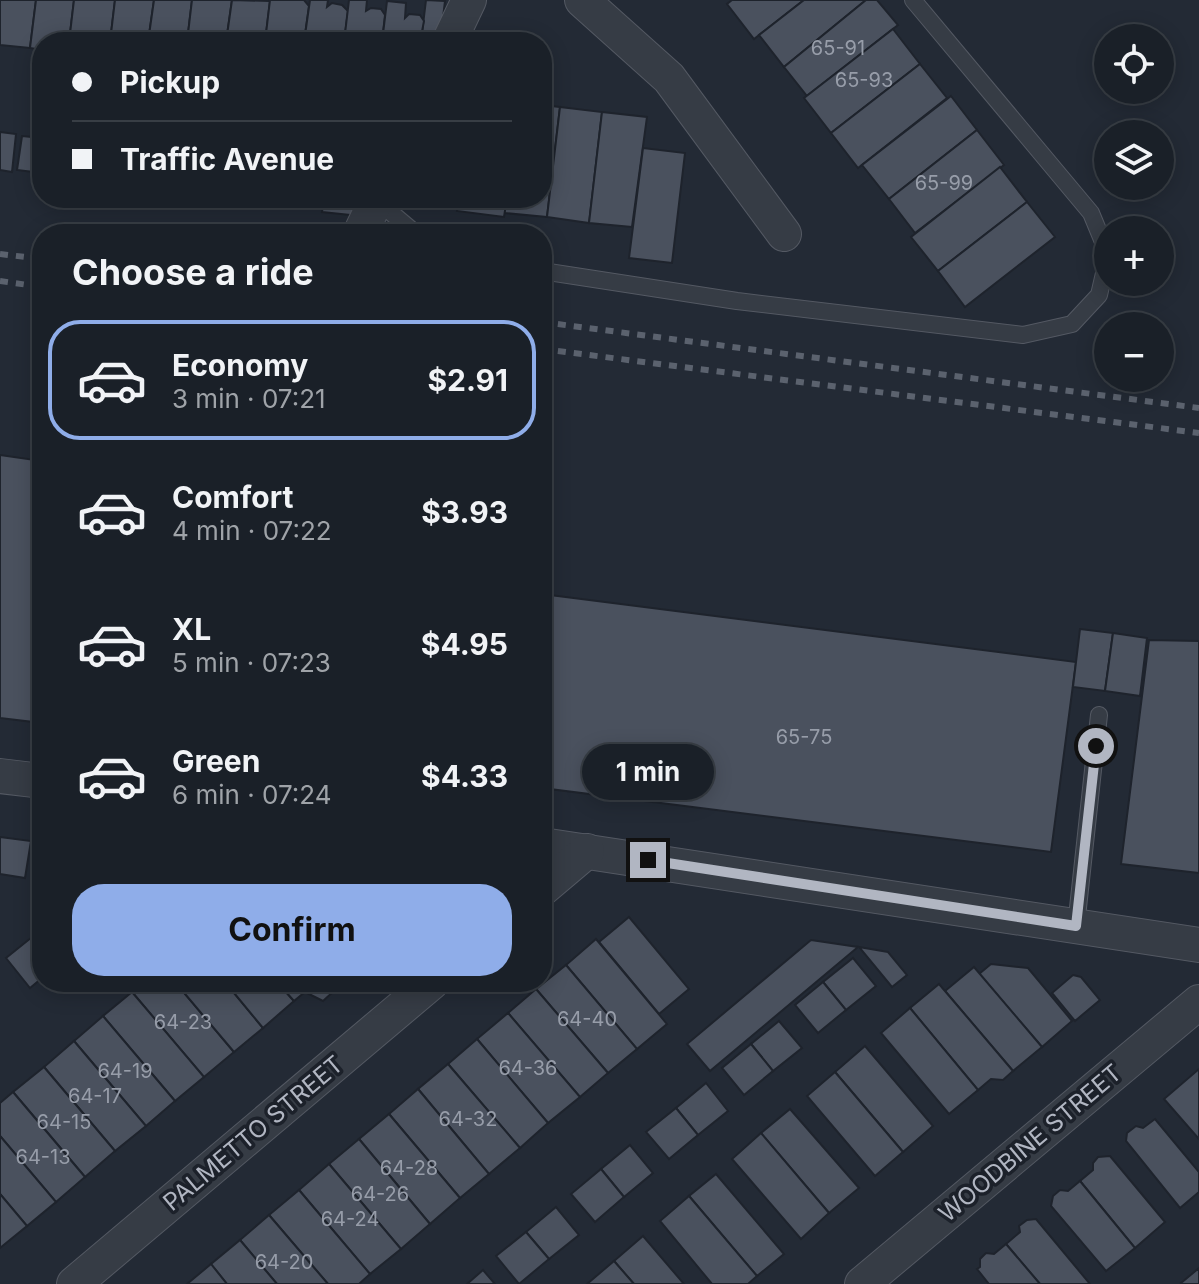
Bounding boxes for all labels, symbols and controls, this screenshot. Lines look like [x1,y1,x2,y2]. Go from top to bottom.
map controls [1094,24,1174,392]
button: locate [1094,24,1174,104]
house number: 65-91 [811,36,865,60]
text: Pickup [120,64,220,100]
house number: 65-93 [835,68,893,92]
button: layers [1094,120,1174,200]
text: Traffic Avenue [120,141,334,177]
house number: 65-99 [915,171,973,195]
button: + [1094,216,1174,296]
text: Choose a ride [72,250,314,294]
button: − [1094,312,1174,392]
icon: car [76,344,148,416]
text: Economy [172,347,308,383]
text: $2.91 [427,362,508,398]
text: 3 min · 07:21 [172,383,326,414]
icon: car [76,476,148,548]
text: Comfort [172,479,293,515]
text: $3.93 [421,494,508,530]
text: 4 min · 07:22 [172,515,332,546]
icon: car [76,608,148,680]
text: XL [172,611,211,647]
text: $4.95 [421,626,508,662]
text: 5 min · 07:23 [172,647,331,678]
house number: 65-75 [776,725,832,749]
route start [1078,728,1114,764]
icon: car [76,740,148,812]
text: Green [172,743,260,779]
callout: 1 min [582,744,714,800]
text: 1 min [616,756,680,787]
text: $4.33 [421,758,508,794]
text: 6 min · 07:24 [172,779,331,810]
route end [630,842,666,878]
button: Confirm [72,884,512,976]
house number: 64-40 [557,1007,617,1031]
house number: 64-23 [154,1010,212,1034]
street label: PALMETTO STREET [157,1049,349,1217]
house number: 64-36 [498,1056,558,1080]
street label: WOODBINE STREET [933,1058,1127,1228]
house number: 64-19 [97,1059,153,1083]
house number: 64-17 [68,1084,122,1108]
house number: 64-32 [439,1107,497,1131]
house number: 64-15 [37,1110,91,1134]
house number: 64-13 [15,1145,71,1169]
house number: 64-28 [380,1156,438,1180]
house number: 64-26 [351,1182,409,1206]
house number: 64-24 [321,1207,379,1231]
house number: 64-20 [255,1250,313,1274]

